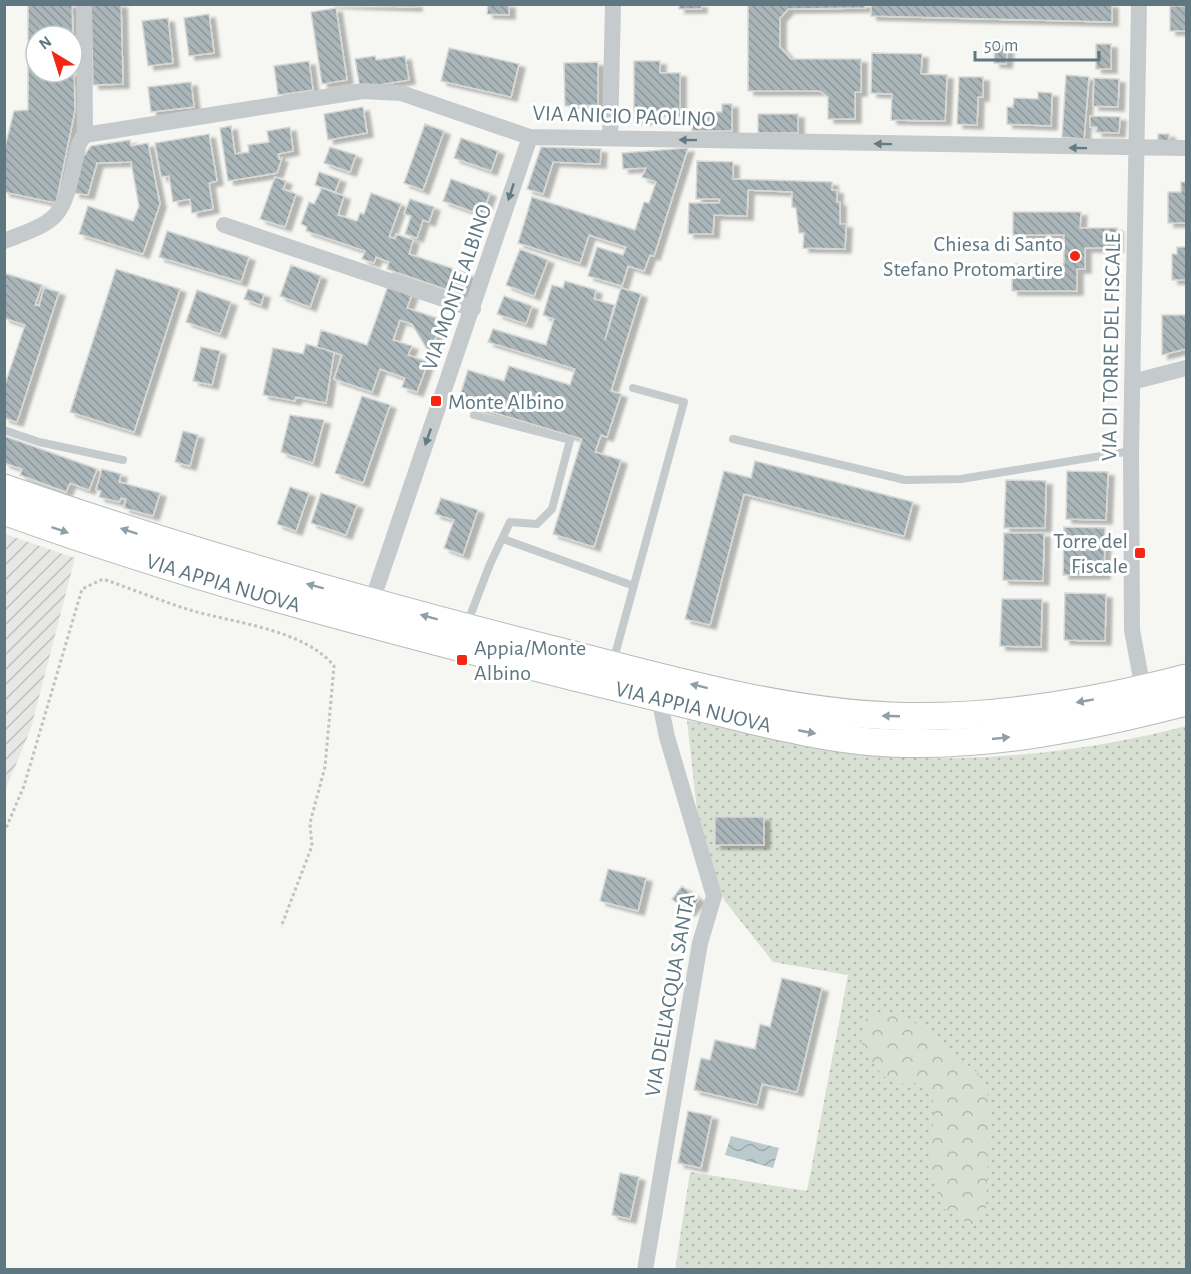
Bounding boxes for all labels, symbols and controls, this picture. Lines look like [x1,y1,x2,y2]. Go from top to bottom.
north arrow [24,24,84,84]
scale bar [975,24,1100,62]
text: N [36,33,55,53]
text: 50 m [984,37,1018,55]
street label: VIA ANICIO PAOLINO [532,102,716,130]
one-way arrow [678,135,697,145]
one-way arrow [873,139,892,149]
one-way arrow [1068,143,1087,153]
one-way arrow [506,183,516,201]
street label: VIA MONTE ALBINO [418,202,496,373]
street label: VIA DI TORRE DEL FISCALE [1098,232,1124,461]
place label: Chiesa di Santo Stefano Protomartire [883,233,1063,280]
marker: Chiesa di Santo Stefano Protomartire [1068,249,1082,263]
place label: Monte Albino [448,391,564,413]
marker: Monte Albino [429,394,443,408]
one-way arrow [423,428,433,446]
one-way arrow [120,525,138,535]
one-way arrow [51,526,69,536]
place label: Torre del Fiscale [1053,530,1128,577]
marker: Torre del Fiscale [1133,546,1147,560]
street label: VIA APPIA NUOVA [144,550,303,616]
one-way arrow [306,581,325,591]
one-way arrow [420,612,438,621]
place label: Appia/Monte Albino [474,637,586,684]
marker: Appia/Monte Albino [455,653,469,667]
street label: VIA APPIA NUOVA [613,678,774,737]
one-way arrow [690,681,708,690]
one-way arrow [1076,697,1095,706]
one-way arrow [882,711,901,720]
one-way arrow [798,728,817,737]
one-way arrow [992,733,1011,743]
street label: VIA DELL'ACQUA SANTA [641,892,699,1098]

